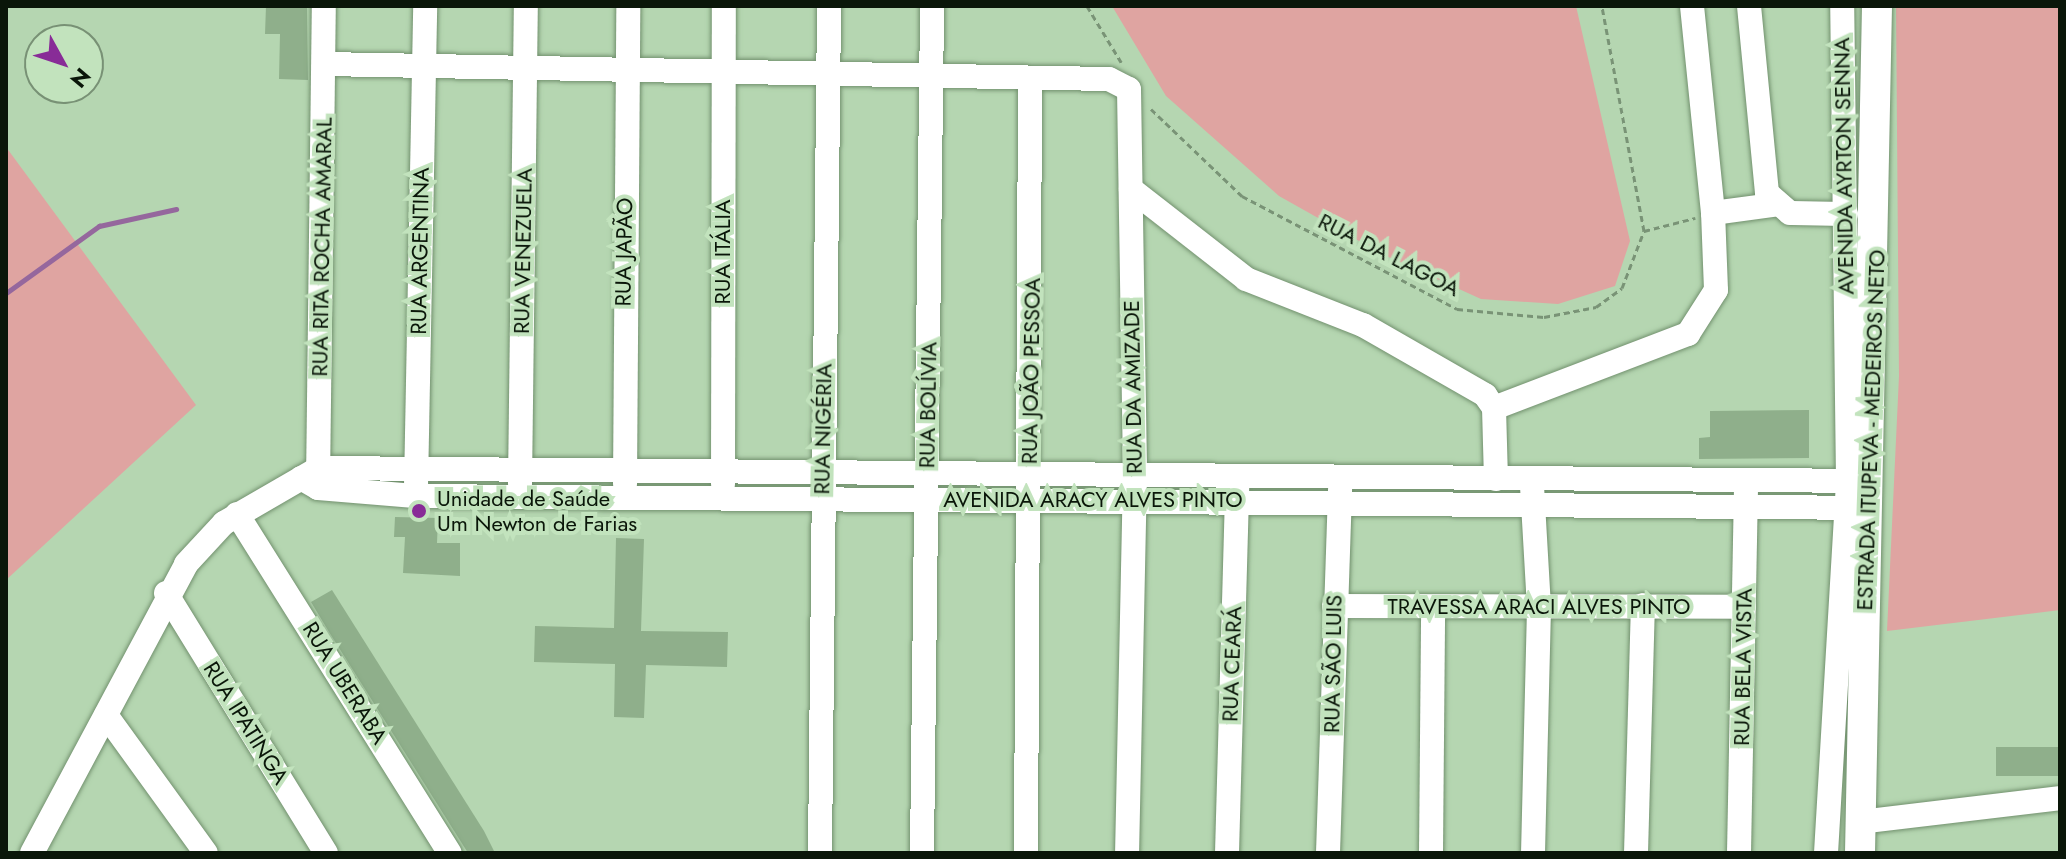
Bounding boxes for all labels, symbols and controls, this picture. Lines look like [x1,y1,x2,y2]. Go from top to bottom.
north arrow [24,24,104,104]
street label: AVENIDA AYRTON SENNA [1829,37,1859,295]
text: N [63,61,99,95]
street label: RUA RITA ROCHA AMARAL [307,117,337,377]
street label: RUA ARGENTINA [405,167,435,335]
street label: RUA VENEZUELA [508,168,538,334]
street label: RUA JAPÃO [610,197,638,307]
street label: RUA ITÁLIA [710,200,736,304]
street label: RUA DA LAGOA [1314,208,1464,302]
street label: ESTRADA ITUPEVA - MEDEIROS NETO [1852,249,1890,611]
street label: RUA JOÃO PESSOA [1016,278,1046,464]
street label: RUA DA AMIZADE [1118,300,1148,474]
street label: RUA BOLÍVIA [914,341,942,469]
street label: RUA NIGÉRIA [809,363,837,495]
place label: Unidade de Saúde Um Newton de Farias [437,485,637,536]
street label: AVENIDA ARACY ALVES PINTO [943,487,1243,513]
marker: Unidade de Saúde Um Newton de Farias [408,500,430,522]
street label: RUA BELA VISTA [1728,588,1758,746]
street label: TRAVESSA ARACI ALVES PINTO [1388,594,1690,620]
street label: RUA SÃO LUIS [1319,595,1347,733]
street label: RUA CEARÁ [1217,606,1247,722]
street label: RUA UBERABA [297,617,393,749]
street label: RUA IPATINGA [198,657,294,789]

